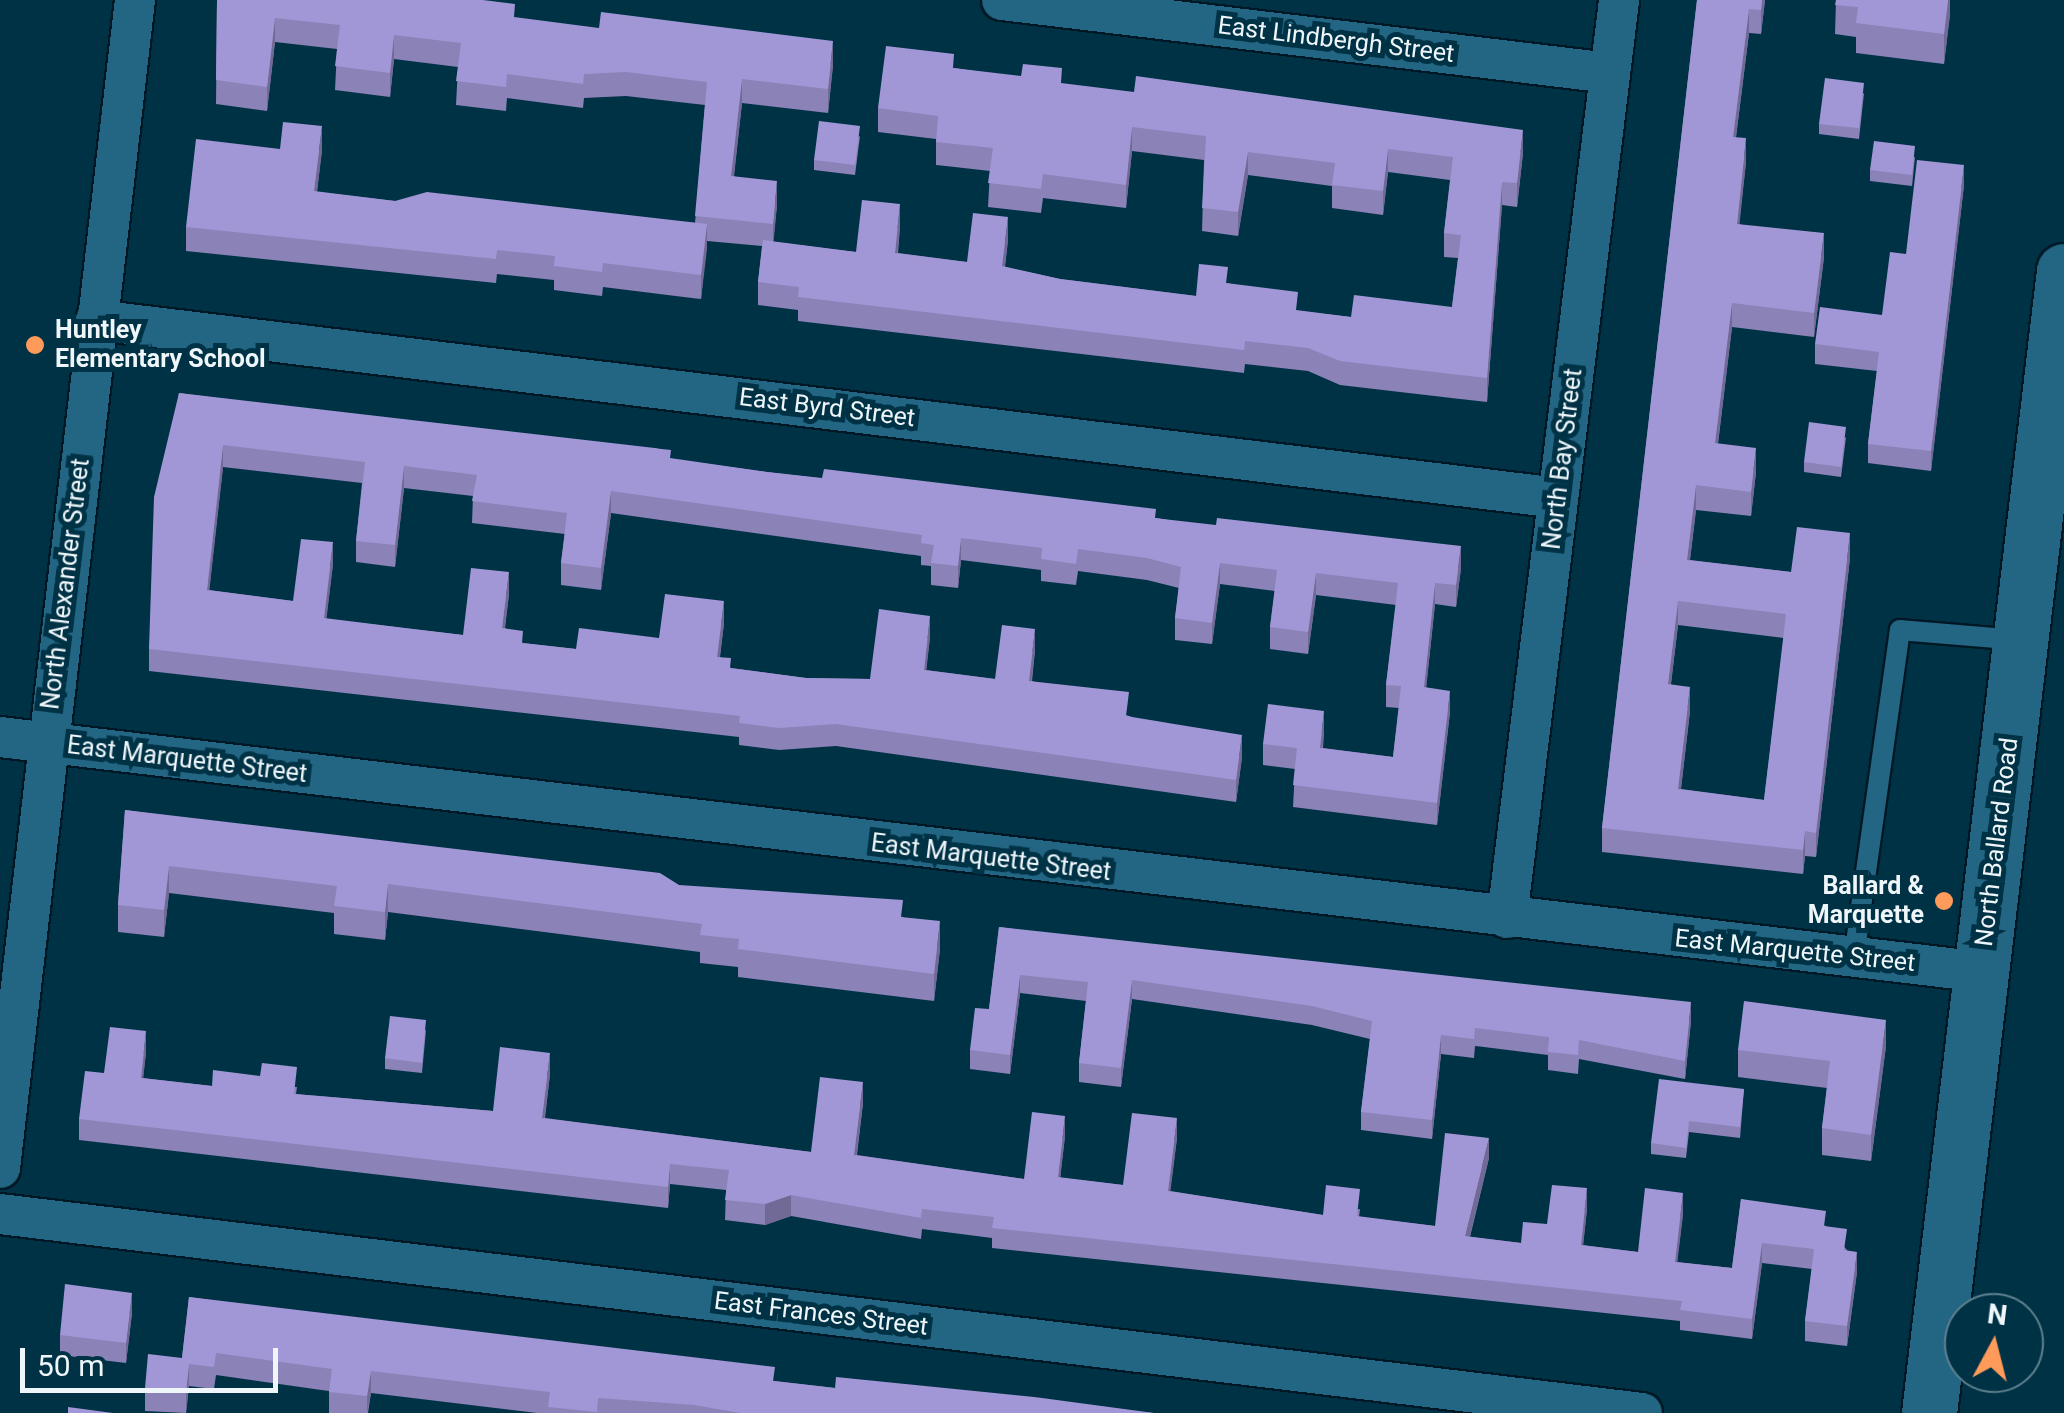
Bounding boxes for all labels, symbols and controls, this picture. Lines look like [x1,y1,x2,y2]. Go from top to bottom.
street label: East Lindbergh Street [1216,11,1456,69]
place label: Huntley Elementary School [55,316,266,375]
marker: Huntley Elementary School [24,334,46,356]
street label: North Bay Street [1537,367,1589,551]
street label: East Byrd Street [737,382,917,434]
street label: North Alexander Street [36,457,96,711]
street label: East Marquette Street [65,730,309,790]
street label: North Ballard Road [1969,736,2025,948]
street label: East Marquette Street [869,828,1113,888]
place label: Ballard & Marquette [1808,872,1924,931]
marker: Ballard & Marquette [1933,890,1955,912]
street label: East Marquette Street [1673,923,1917,979]
street label: East Frances Street [712,1286,930,1342]
north arrow [1944,1293,2044,1393]
text: N [1986,1297,2009,1332]
scale bar [25,1328,282,1390]
text: 50 m [37,1348,104,1383]

